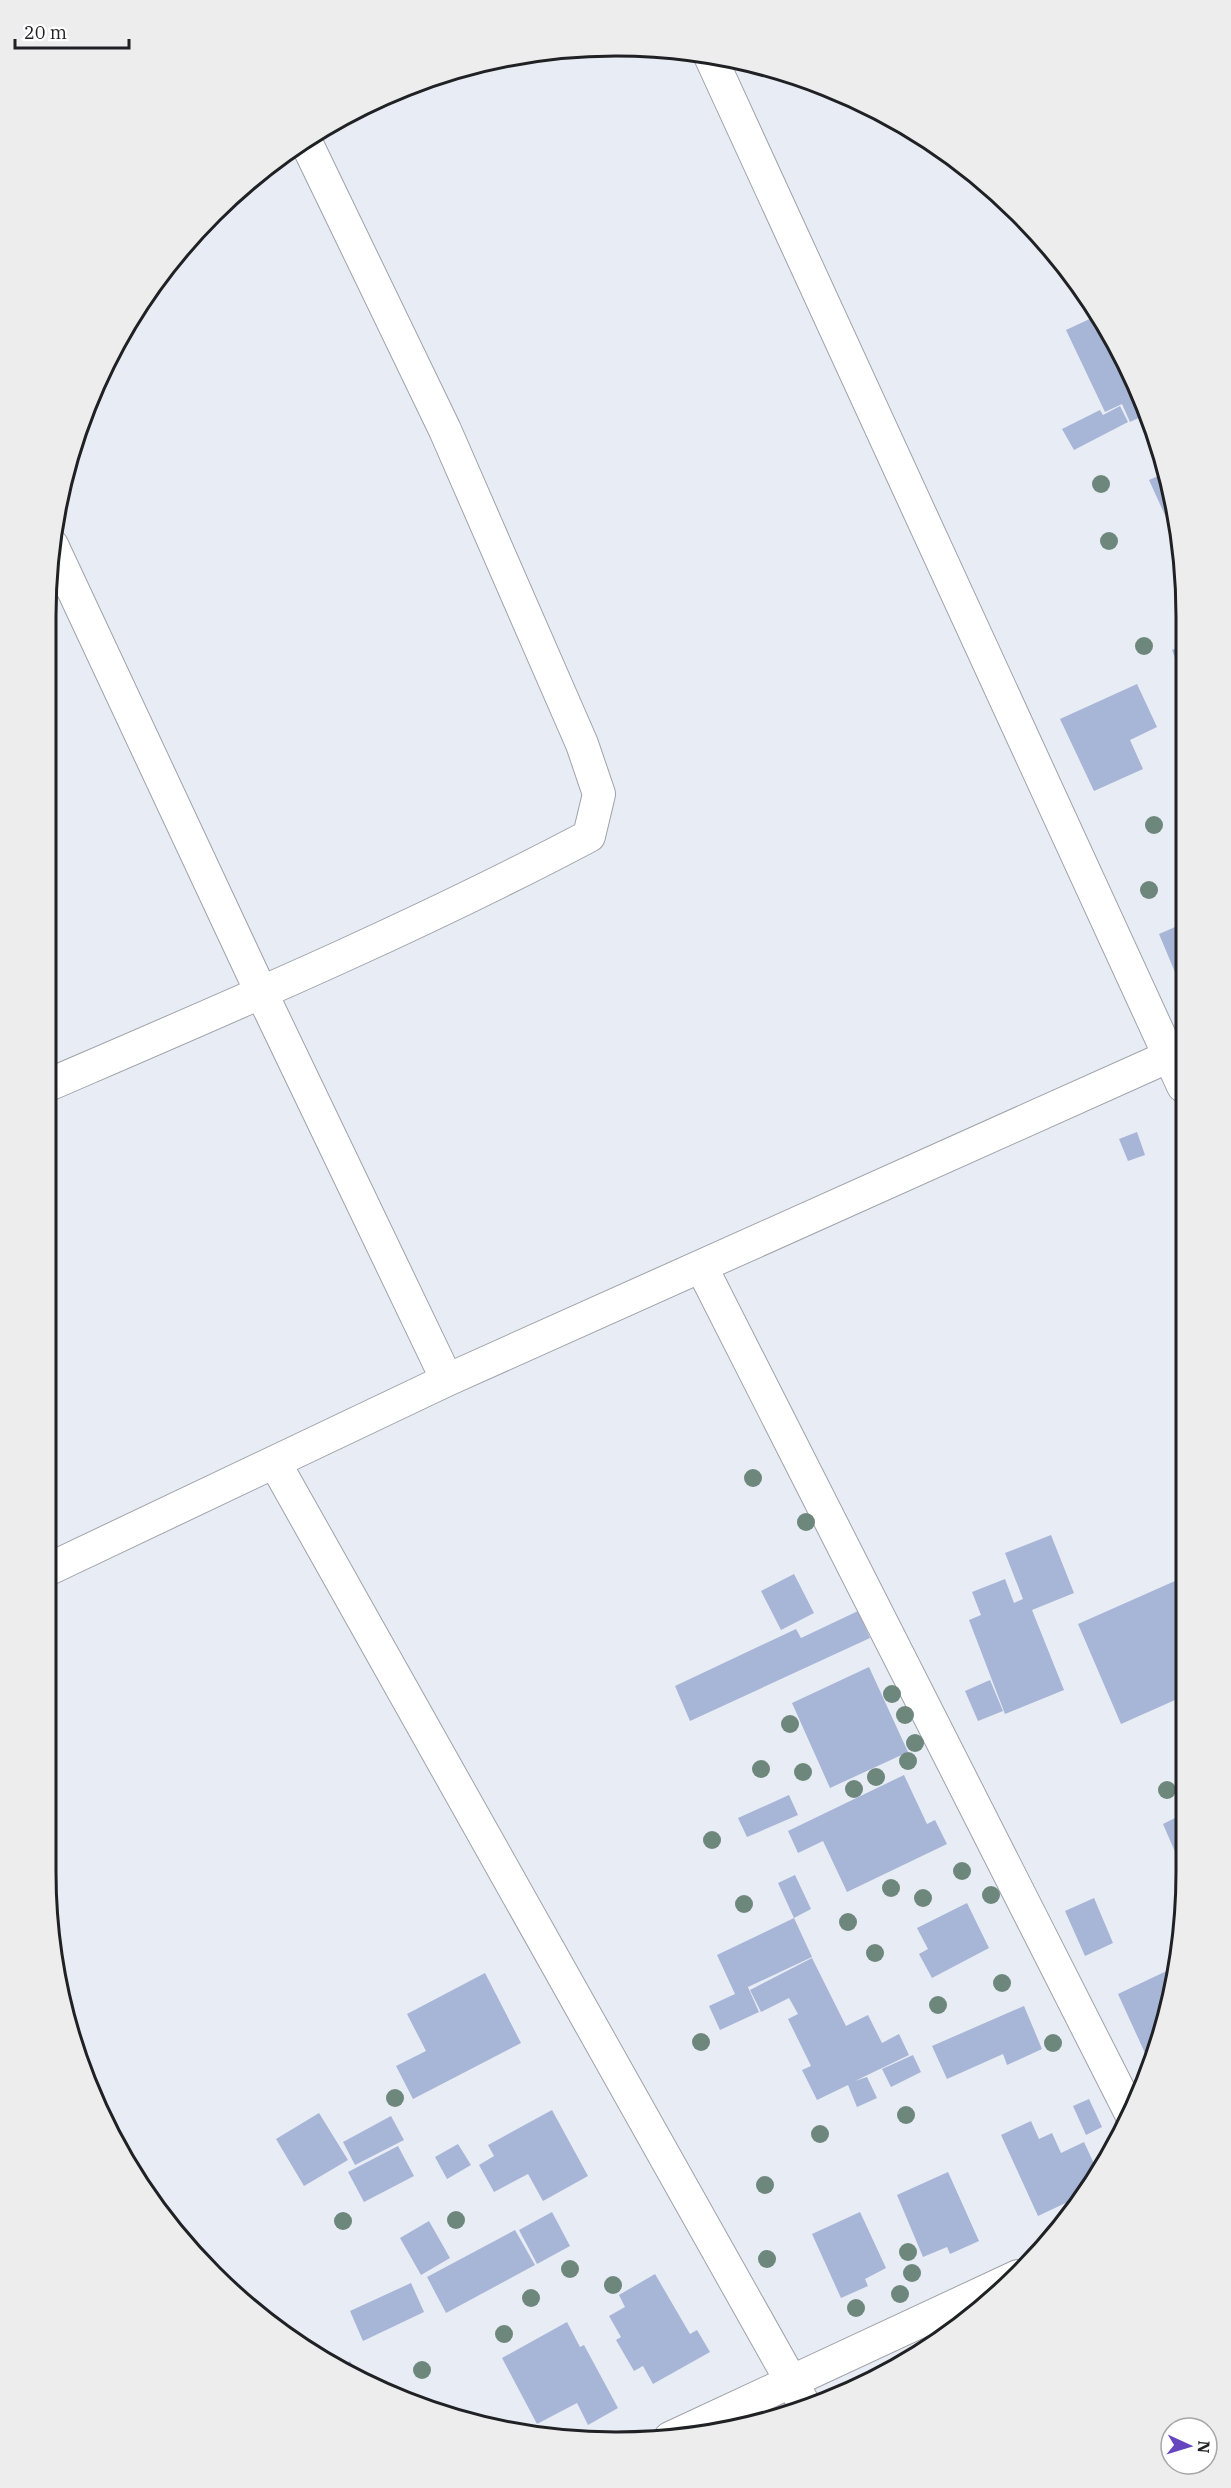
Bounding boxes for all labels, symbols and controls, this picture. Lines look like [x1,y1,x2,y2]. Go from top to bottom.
scale bar [15,12,129,50]
text: 20 m [24,21,67,44]
north arrow [1159,2416,1219,2476]
text: N [1194,2440,1214,2454]

